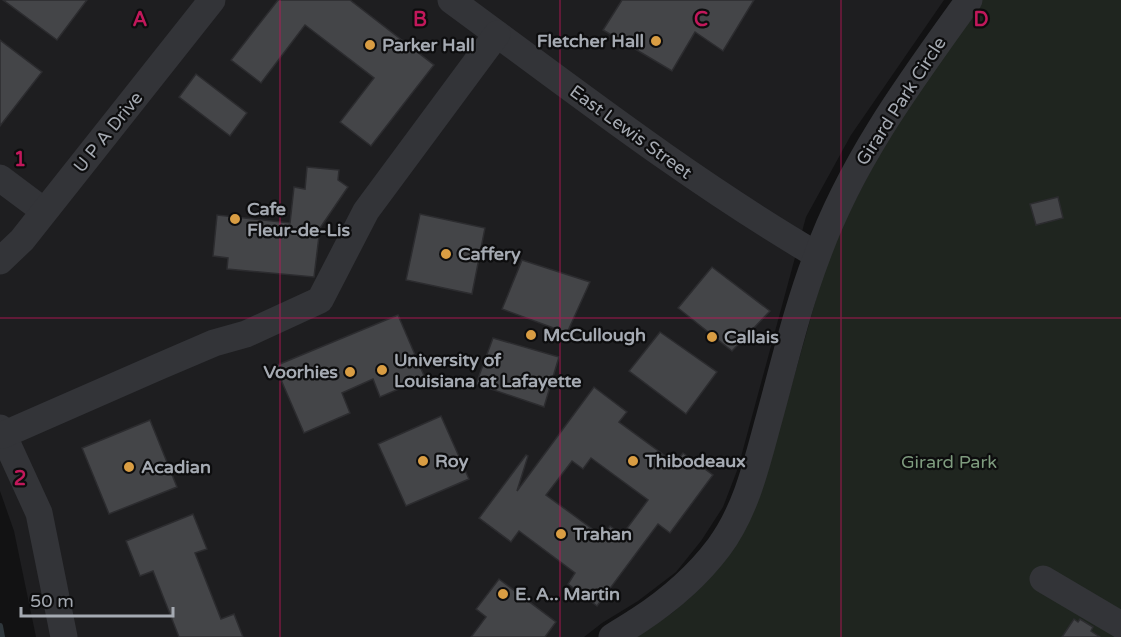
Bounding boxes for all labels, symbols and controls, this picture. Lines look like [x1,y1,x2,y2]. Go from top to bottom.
text: A [133,8,148,32]
text: B [413,8,427,32]
text: C [694,8,708,32]
text: D [973,8,989,32]
place label: Fletcher Hall [537,30,644,52]
street label: Girard Park Circle [851,33,951,169]
place label: Parker Hall [382,34,475,56]
marker: Fletcher Hall [649,34,663,48]
marker: Parker Hall [363,38,377,52]
street label: East Lewis Street [566,80,696,184]
street label: U P A Drive [69,87,147,177]
text: 1 [14,148,26,172]
place label: Cafe Fleur-de-Lis [247,198,350,241]
marker: Cafe Fleur-de-Lis [228,212,242,226]
place label: Caffery [458,243,521,265]
marker: Caffery [439,247,453,261]
place label: McCullough [543,324,646,346]
place label: Callais [724,326,779,348]
marker: McCullough [524,328,538,342]
marker: Callais [705,330,719,344]
place label: University of Louisiana at Lafayette [394,349,582,392]
place label: Voorhies [263,361,338,383]
marker: University of Louisiana at Lafayette [375,363,389,377]
marker: Voorhies [343,365,357,379]
place label: Roy [435,450,469,472]
place label: Thibodeaux [644,450,746,472]
park label: Girard Park [901,451,997,473]
marker: Roy [416,454,430,468]
marker: Thibodeaux [626,454,640,468]
place label: Acadian [141,456,211,478]
marker: Acadian [122,460,136,474]
text: 2 [14,467,26,491]
place label: Trahan [572,523,632,545]
marker: Trahan [554,527,568,541]
scale bar [21,580,172,618]
place label: E. A.. Martin [515,583,620,605]
marker: E. A.. Martin [496,587,510,601]
text: 50 m [30,590,74,612]

